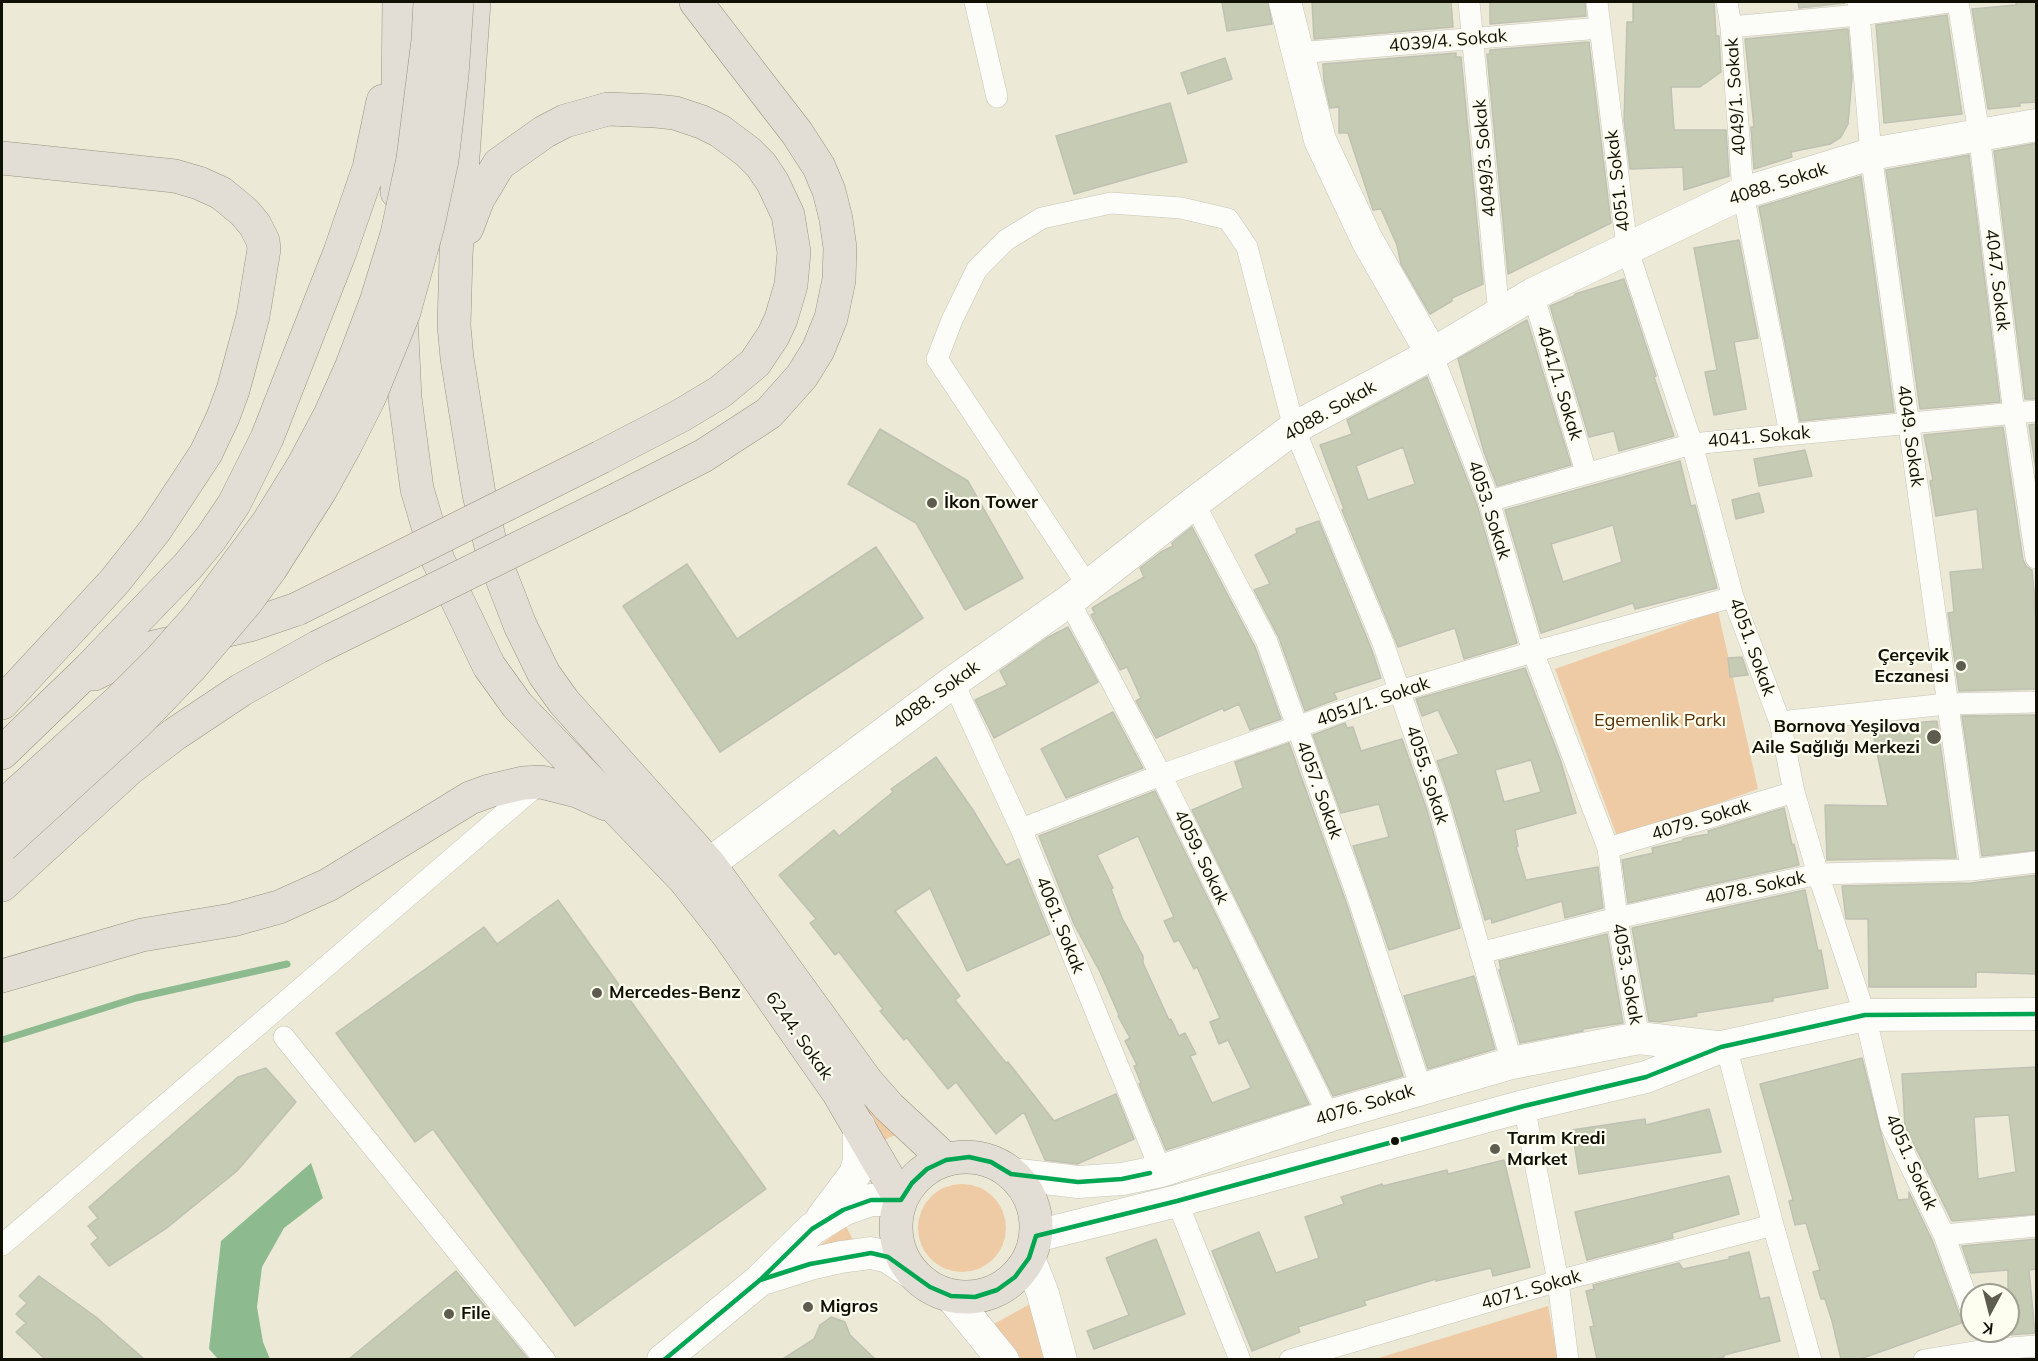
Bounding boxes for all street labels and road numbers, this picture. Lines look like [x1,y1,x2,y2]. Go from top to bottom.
street label: 4039/4. Sokak [1388,25,1508,57]
street label: 4049/1. Sokak [1721,37,1751,157]
street label: 4049/3. Sokak [1469,98,1501,218]
street label: 4051. Sokak [1601,129,1635,233]
street label: 4088. Sokak [1726,158,1830,210]
street label: 4047. Sokak [1980,228,2014,332]
street label: 4041/1. Sokak [1531,323,1587,443]
street label: 4088. Sokak [1280,376,1380,446]
street label: 4049. Sokak [1892,384,1928,488]
street label: 4041. Sokak [1707,422,1811,452]
street label: 4053. Sokak [1463,458,1515,562]
street label: 4051. Sokak [1724,595,1780,699]
street label: 4088. Sokak [888,656,984,734]
street label: 4051/1. Sokak [1313,672,1433,732]
street label: 4055. Sokak [1401,723,1453,827]
street label: 4057. Sokak [1291,738,1347,842]
street label: 4079. Sokak [1649,795,1753,845]
street label: 4059. Sokak [1169,806,1233,908]
street label: 4078. Sokak [1703,867,1807,909]
street label: 4061. Sokak [1031,873,1089,977]
street label: 4053. Sokak [1607,922,1647,1026]
street label: 6244. Sokak [761,988,837,1084]
street label: 4076. Sokak [1313,1080,1417,1130]
street label: 4051. Sokak [1880,1111,1942,1213]
street label: 4071. Sokak [1479,1265,1583,1315]

